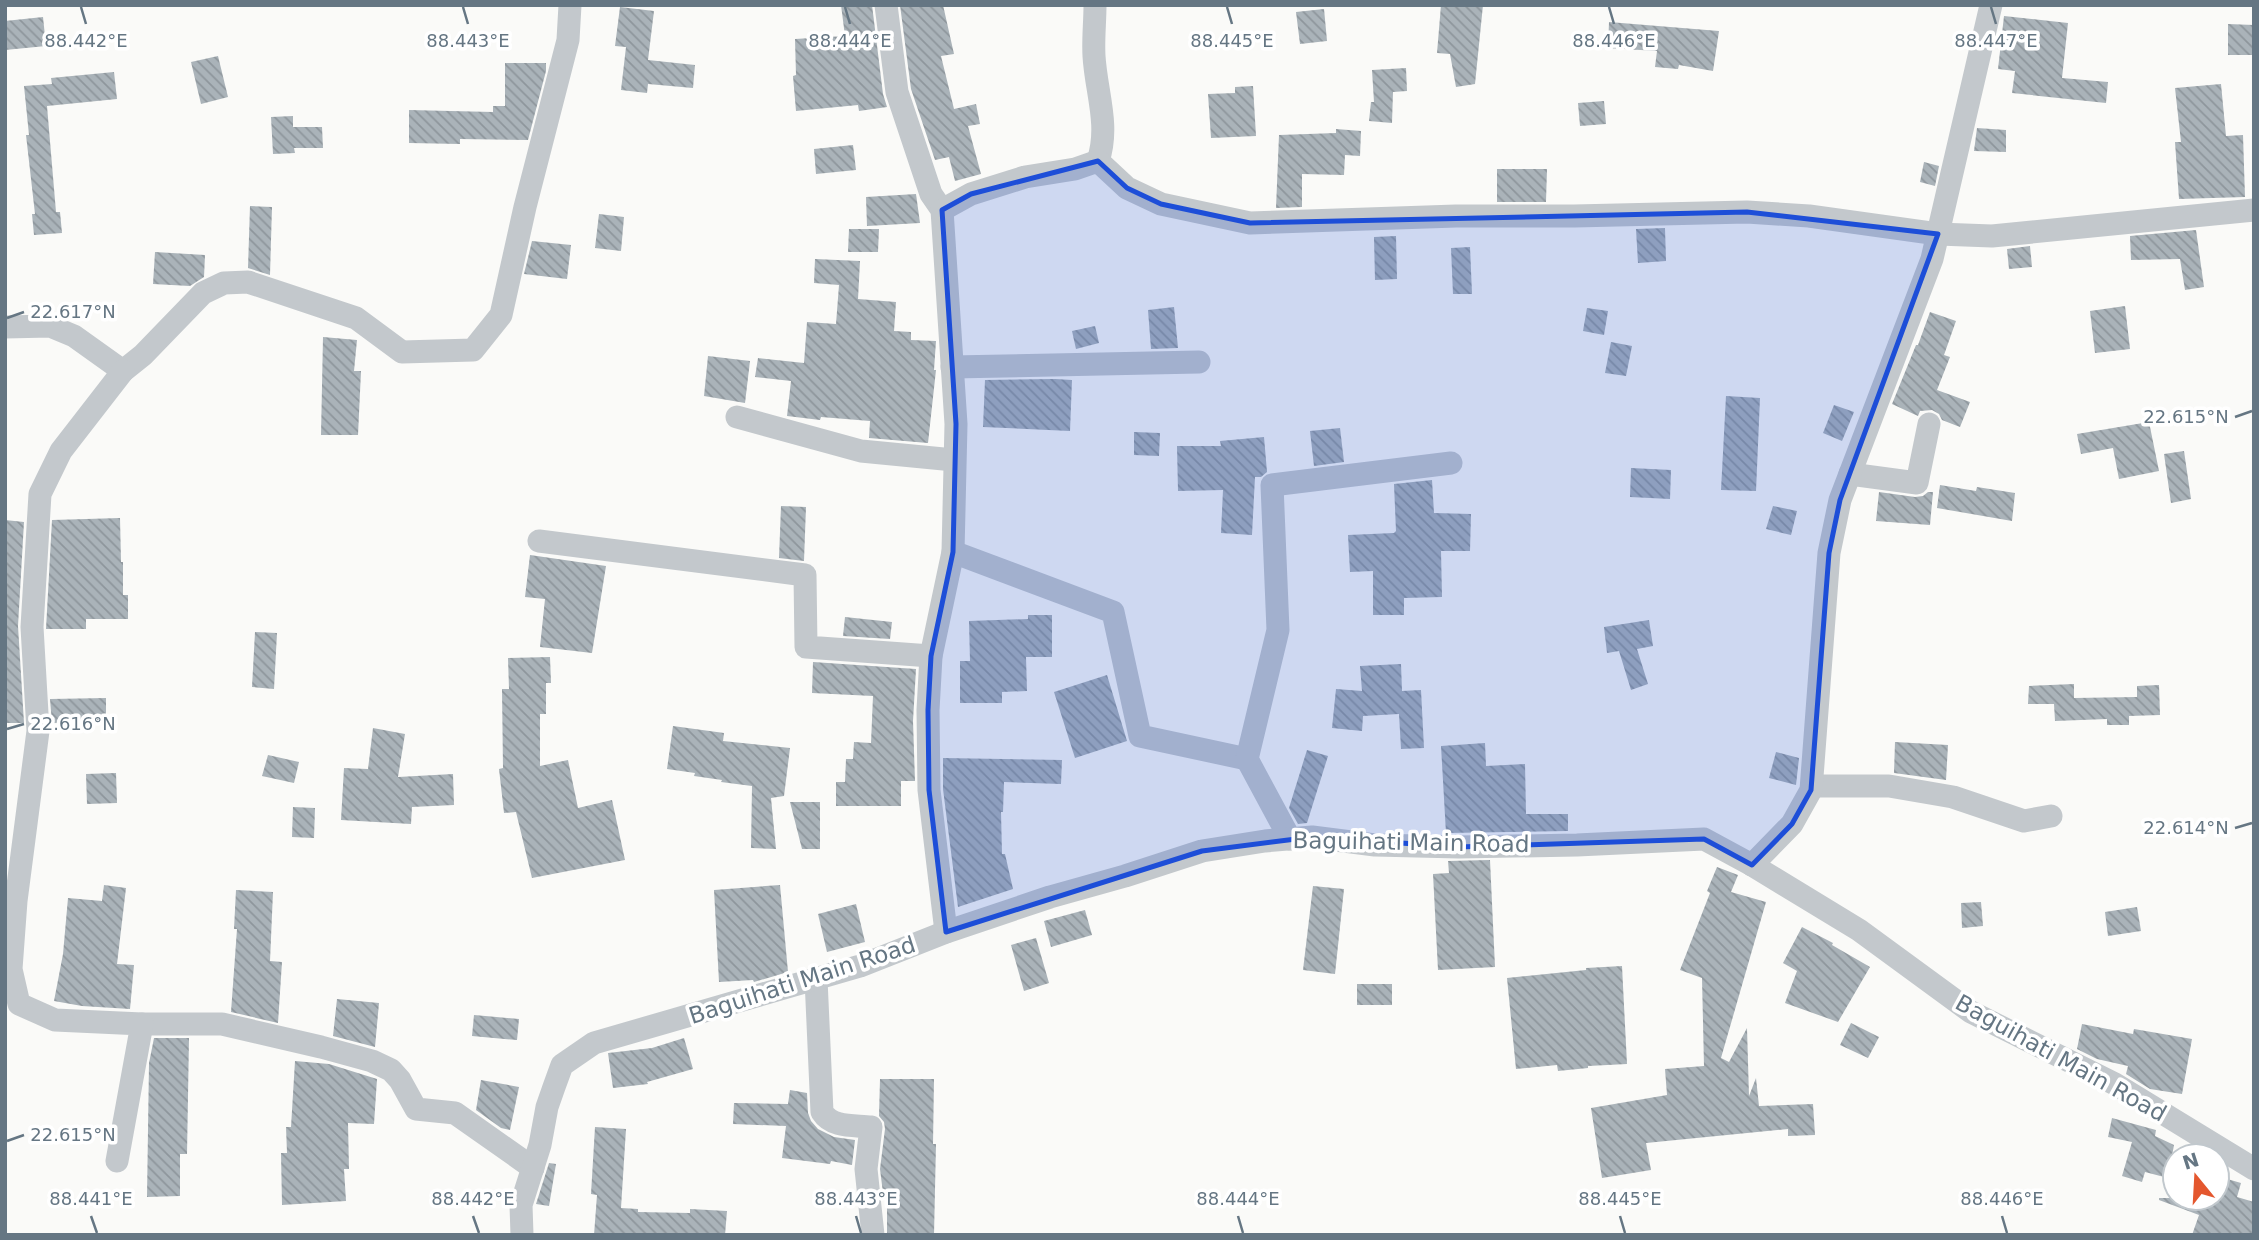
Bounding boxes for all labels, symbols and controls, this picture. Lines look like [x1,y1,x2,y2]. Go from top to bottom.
text: 88.442°E [44,30,128,51]
text: 88.443°E [426,30,510,51]
text: 88.444°E [808,30,892,51]
text: 88.445°E [1190,30,1274,51]
text: 88.446°E [1572,30,1656,51]
text: 88.447°E [1954,30,2038,51]
text: 22.617°N [30,301,116,322]
text: 22.615°N [2143,406,2229,427]
text: 22.616°N [30,713,116,734]
text: 22.614°N [2143,817,2229,838]
street label: Baguihati Main Road [1292,827,1530,857]
street label: Baguihati Main Road [685,931,919,1029]
street label: Baguihati Main Road [1951,989,2171,1127]
text: 22.615°N [30,1124,116,1145]
north arrow [2161,1142,2231,1212]
text: N [2180,1148,2202,1174]
text: 88.441°E [49,1188,133,1209]
text: 88.442°E [431,1188,515,1209]
text: 88.443°E [814,1188,898,1209]
text: 88.444°E [1196,1188,1280,1209]
text: 88.445°E [1578,1188,1662,1209]
text: 88.446°E [1960,1188,2044,1209]

